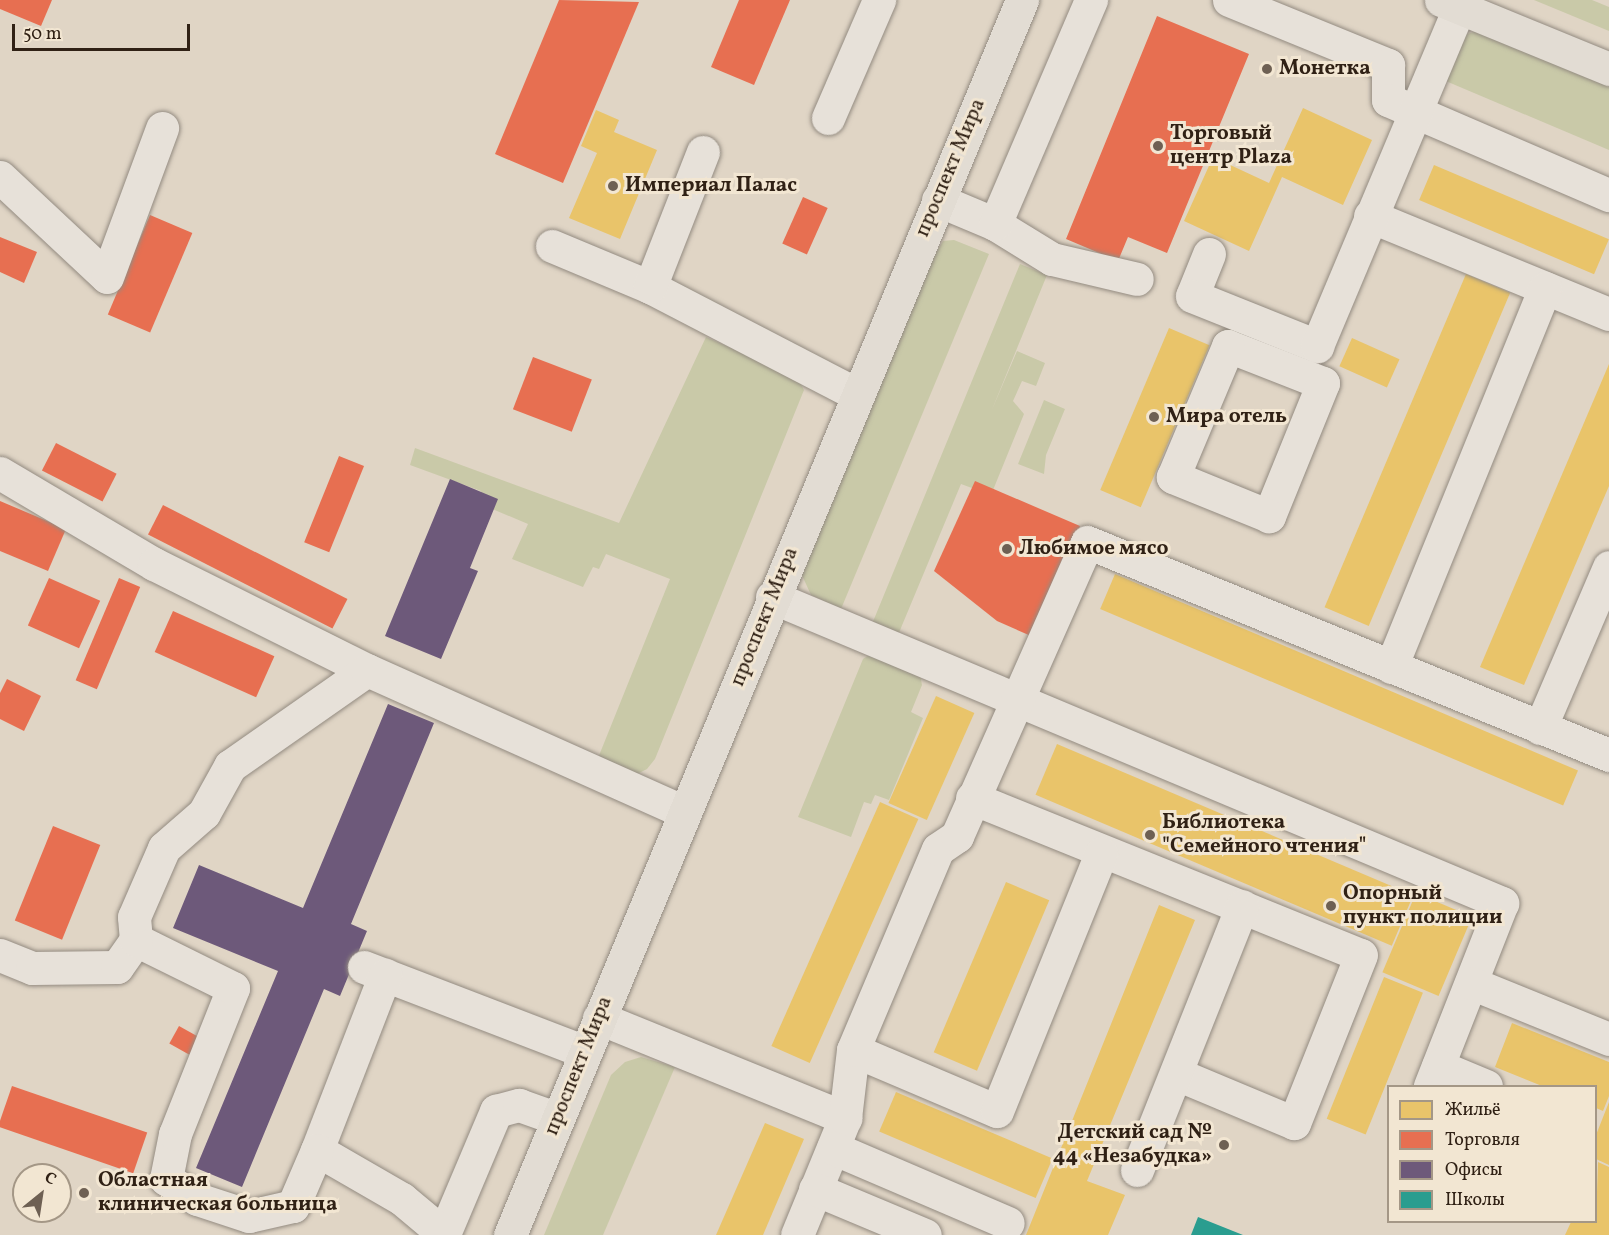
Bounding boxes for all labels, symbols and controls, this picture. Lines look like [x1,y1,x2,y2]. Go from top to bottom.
scale bar [15,12,194,50]
text: 50 m [23,22,62,47]
place label: Монетка [1279,56,1371,82]
marker: Монетка [1260,62,1274,76]
street label: проспект Мира [911,95,991,241]
place label: Торговый центр Plaza [1170,121,1292,171]
marker: Торговый центр Plaza [1151,139,1165,153]
place label: Империал Палас [625,173,797,199]
marker: Империал Палас [606,179,620,193]
place label: Мира отель [1166,404,1287,430]
marker: Мира отель [1147,410,1161,424]
place label: Любимое мясо [1019,536,1169,562]
marker: Любимое мясо [1000,542,1014,556]
street label: проспект Мира [726,544,804,690]
place label: Библиотека "Семейного чтения" [1162,810,1367,860]
marker: Библиотека "Семейного чтения" [1143,828,1157,842]
place label: Опорный пункт полиции [1343,881,1502,931]
marker: Опорный пункт полиции [1324,899,1338,913]
street label: проспект Мира [540,993,618,1139]
legend [1387,1085,1597,1223]
text: Жильё [1445,1098,1501,1123]
place label: Детский сад № 44 «Незабудка» [1053,1120,1212,1170]
text: Торговля [1445,1128,1520,1153]
marker: Детский сад № 44 «Незабудка» [1217,1138,1231,1152]
text: Офисы [1445,1158,1502,1183]
north arrow [12,1163,72,1223]
text: С [40,1167,60,1191]
place label: Областная клиническая больница [98,1168,337,1218]
marker: Областная клиническая больница [75,1184,93,1202]
text: Школы [1445,1188,1505,1213]

